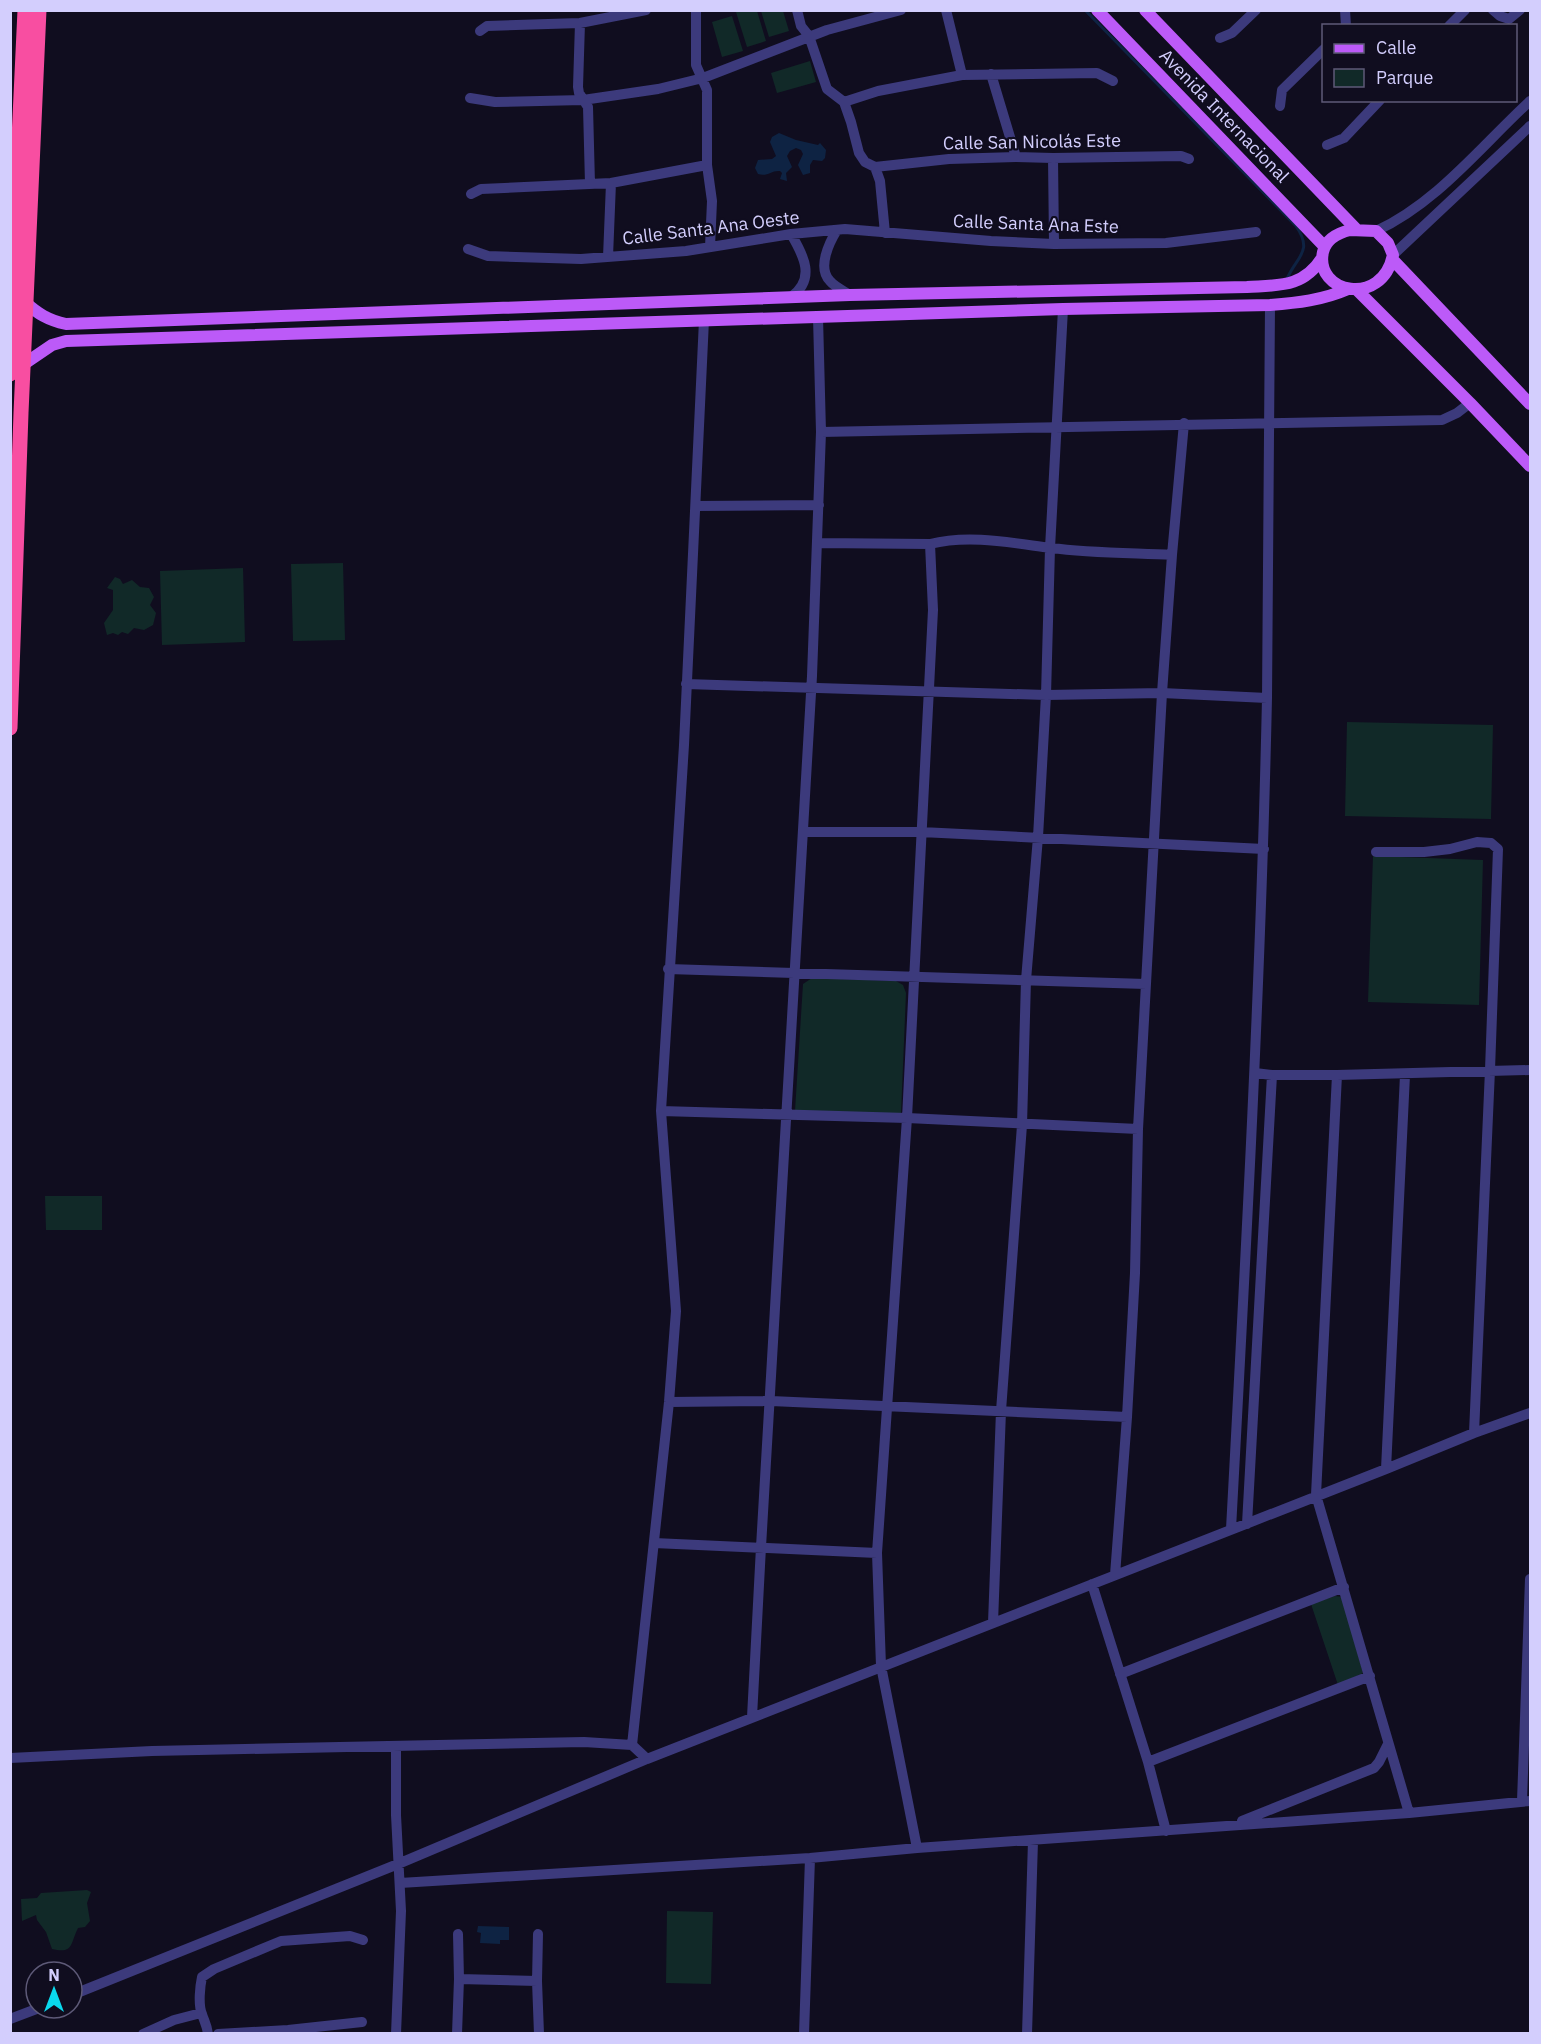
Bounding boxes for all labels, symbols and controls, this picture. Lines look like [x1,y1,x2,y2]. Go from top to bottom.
legend [1322,24,1517,102]
text: Calle [1376,36,1416,59]
street label: Avenida Internacional [1155,44,1294,187]
text: Parque [1376,66,1434,89]
street label: Calle San Nicolás Este [943,128,1121,155]
street label: Calle Santa Ana Oeste [621,205,801,250]
street label: Calle Santa Ana Este [953,209,1119,238]
north arrow [24,1960,84,2020]
text: N [48,1965,60,1985]

